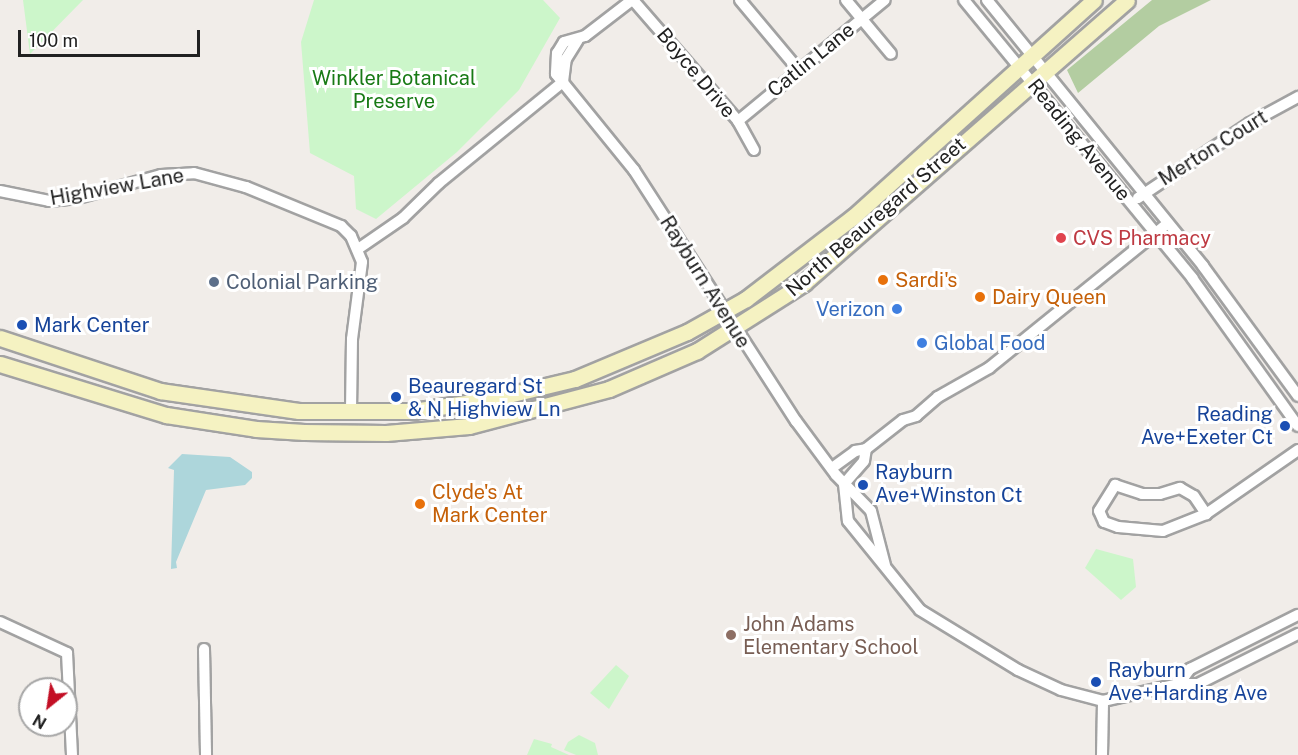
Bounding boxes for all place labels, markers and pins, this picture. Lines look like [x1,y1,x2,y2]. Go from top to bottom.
place label: CVS Pharmacy [1073,226,1211,250]
marker: CVS Pharmacy [1054,231,1068,245]
place label: Sardi's [895,268,957,292]
place label: Colonial Parking [226,270,378,294]
marker: Sardi's [876,273,890,287]
marker: Colonial Parking [207,275,221,289]
place label: Dairy Queen [992,285,1106,309]
marker: Dairy Queen [973,290,987,304]
place label: Verizon [816,297,885,321]
marker: Verizon [890,302,904,316]
place label: Mark Center [34,313,149,337]
marker: Mark Center [15,318,29,332]
place label: Global Food [934,331,1045,355]
marker: Global Food [915,336,929,350]
place label: Beauregard St & N Highview Ln [408,374,561,421]
marker: Beauregard St & N Highview Ln [389,390,403,404]
place label: Reading Ave+Exeter Ct [1141,402,1273,449]
marker: Reading Ave+Exeter Ct [1278,419,1292,433]
place label: Rayburn Ave+Winston Ct [875,461,1023,508]
marker: Rayburn Ave+Winston Ct [856,478,870,492]
place label: Clyde's At Mark Center [432,480,547,527]
marker: Clyde's At Mark Center [413,497,427,511]
place label: John Adams Elementary School [743,612,919,659]
marker: John Adams Elementary School [724,628,738,642]
place label: Rayburn Ave+Harding Ave [1108,658,1267,705]
marker: Rayburn Ave+Harding Ave [1089,675,1103,689]

